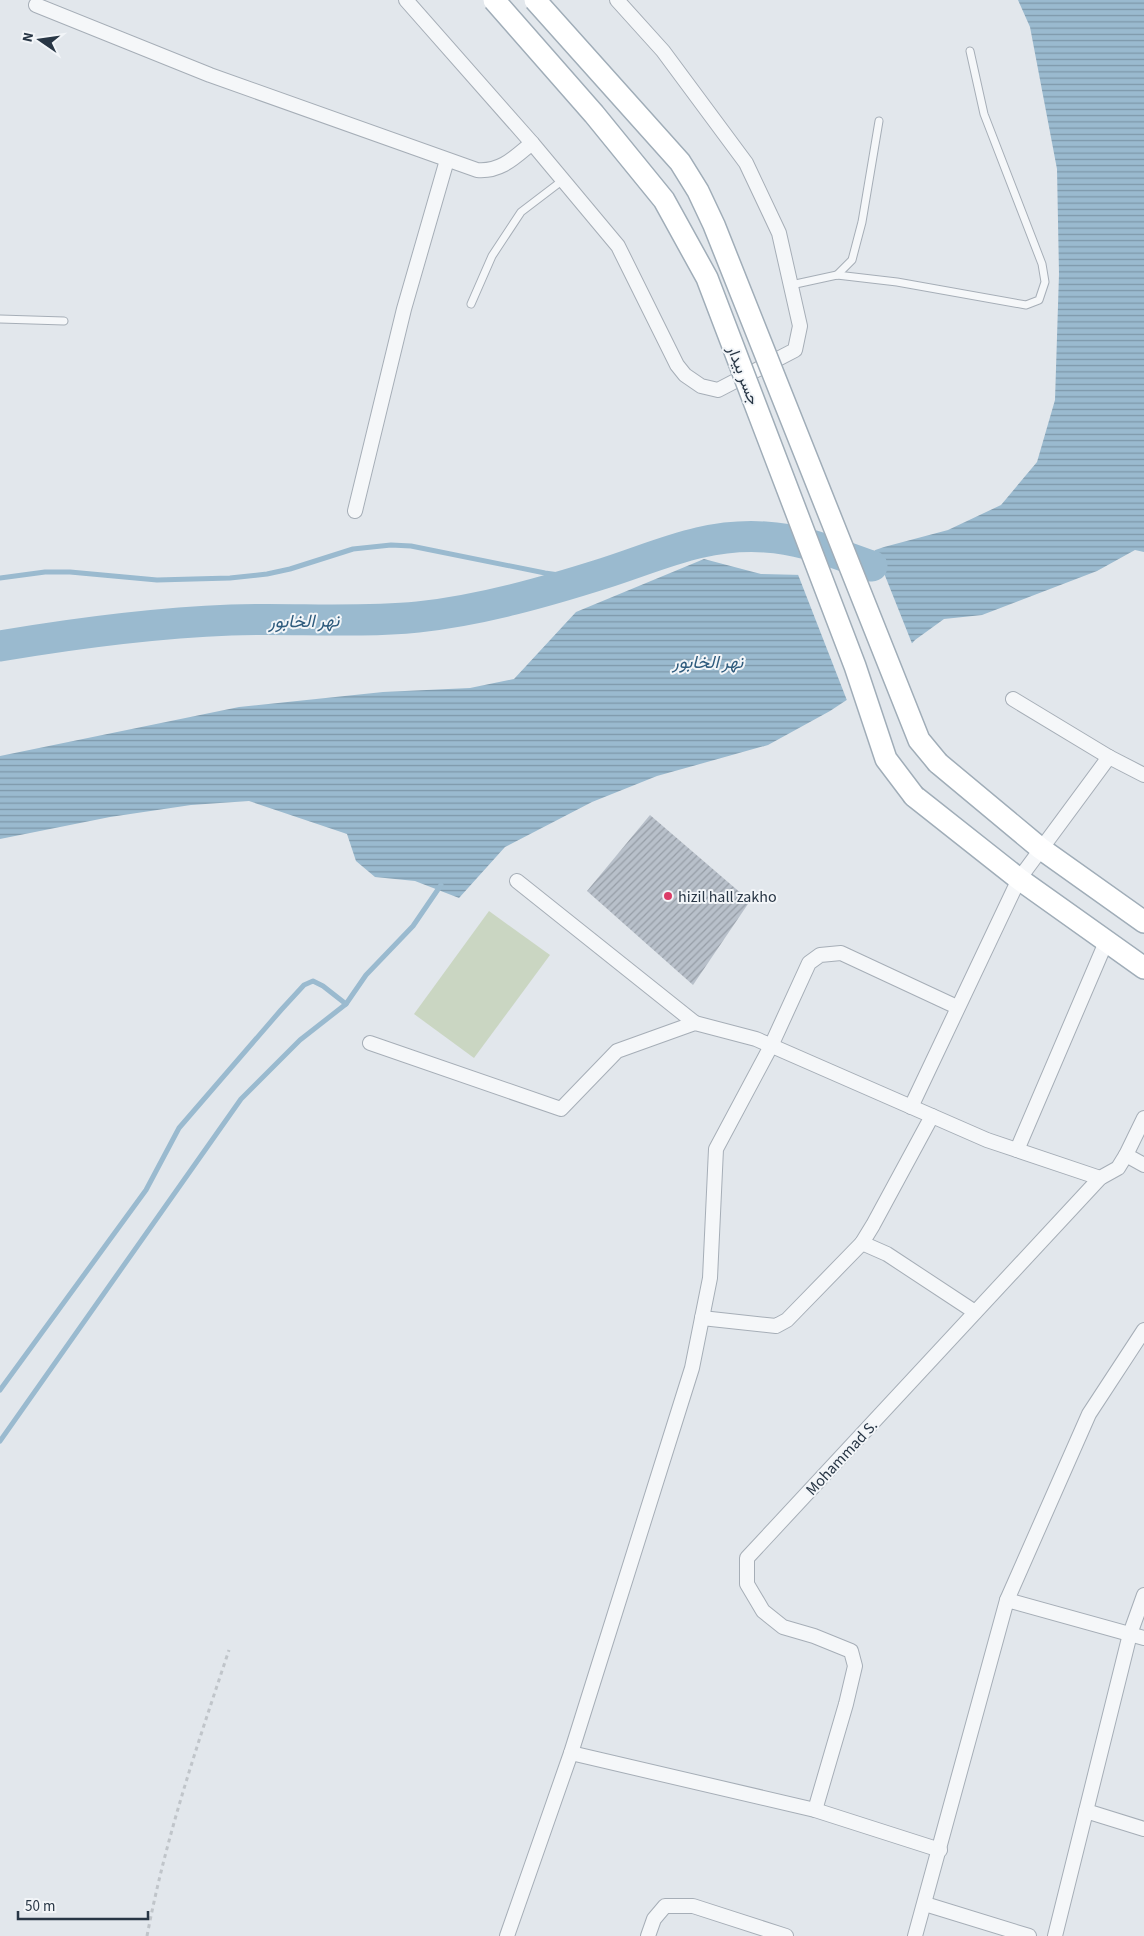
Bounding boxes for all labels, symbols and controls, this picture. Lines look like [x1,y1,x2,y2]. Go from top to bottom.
north arrow [15,15,65,65]
text: N [18,31,39,44]
street label: جسر بيدار [721,342,765,408]
water label: نهر الخابور [268,608,340,635]
water label: نهر الخابور [672,650,744,675]
place label: hizil hall zakho [678,886,777,908]
marker: hizil hall zakho [662,890,674,902]
street label: Mohammad S. [801,1415,883,1500]
scale bar [18,1888,148,1920]
text: 50 m [25,1896,55,1917]

